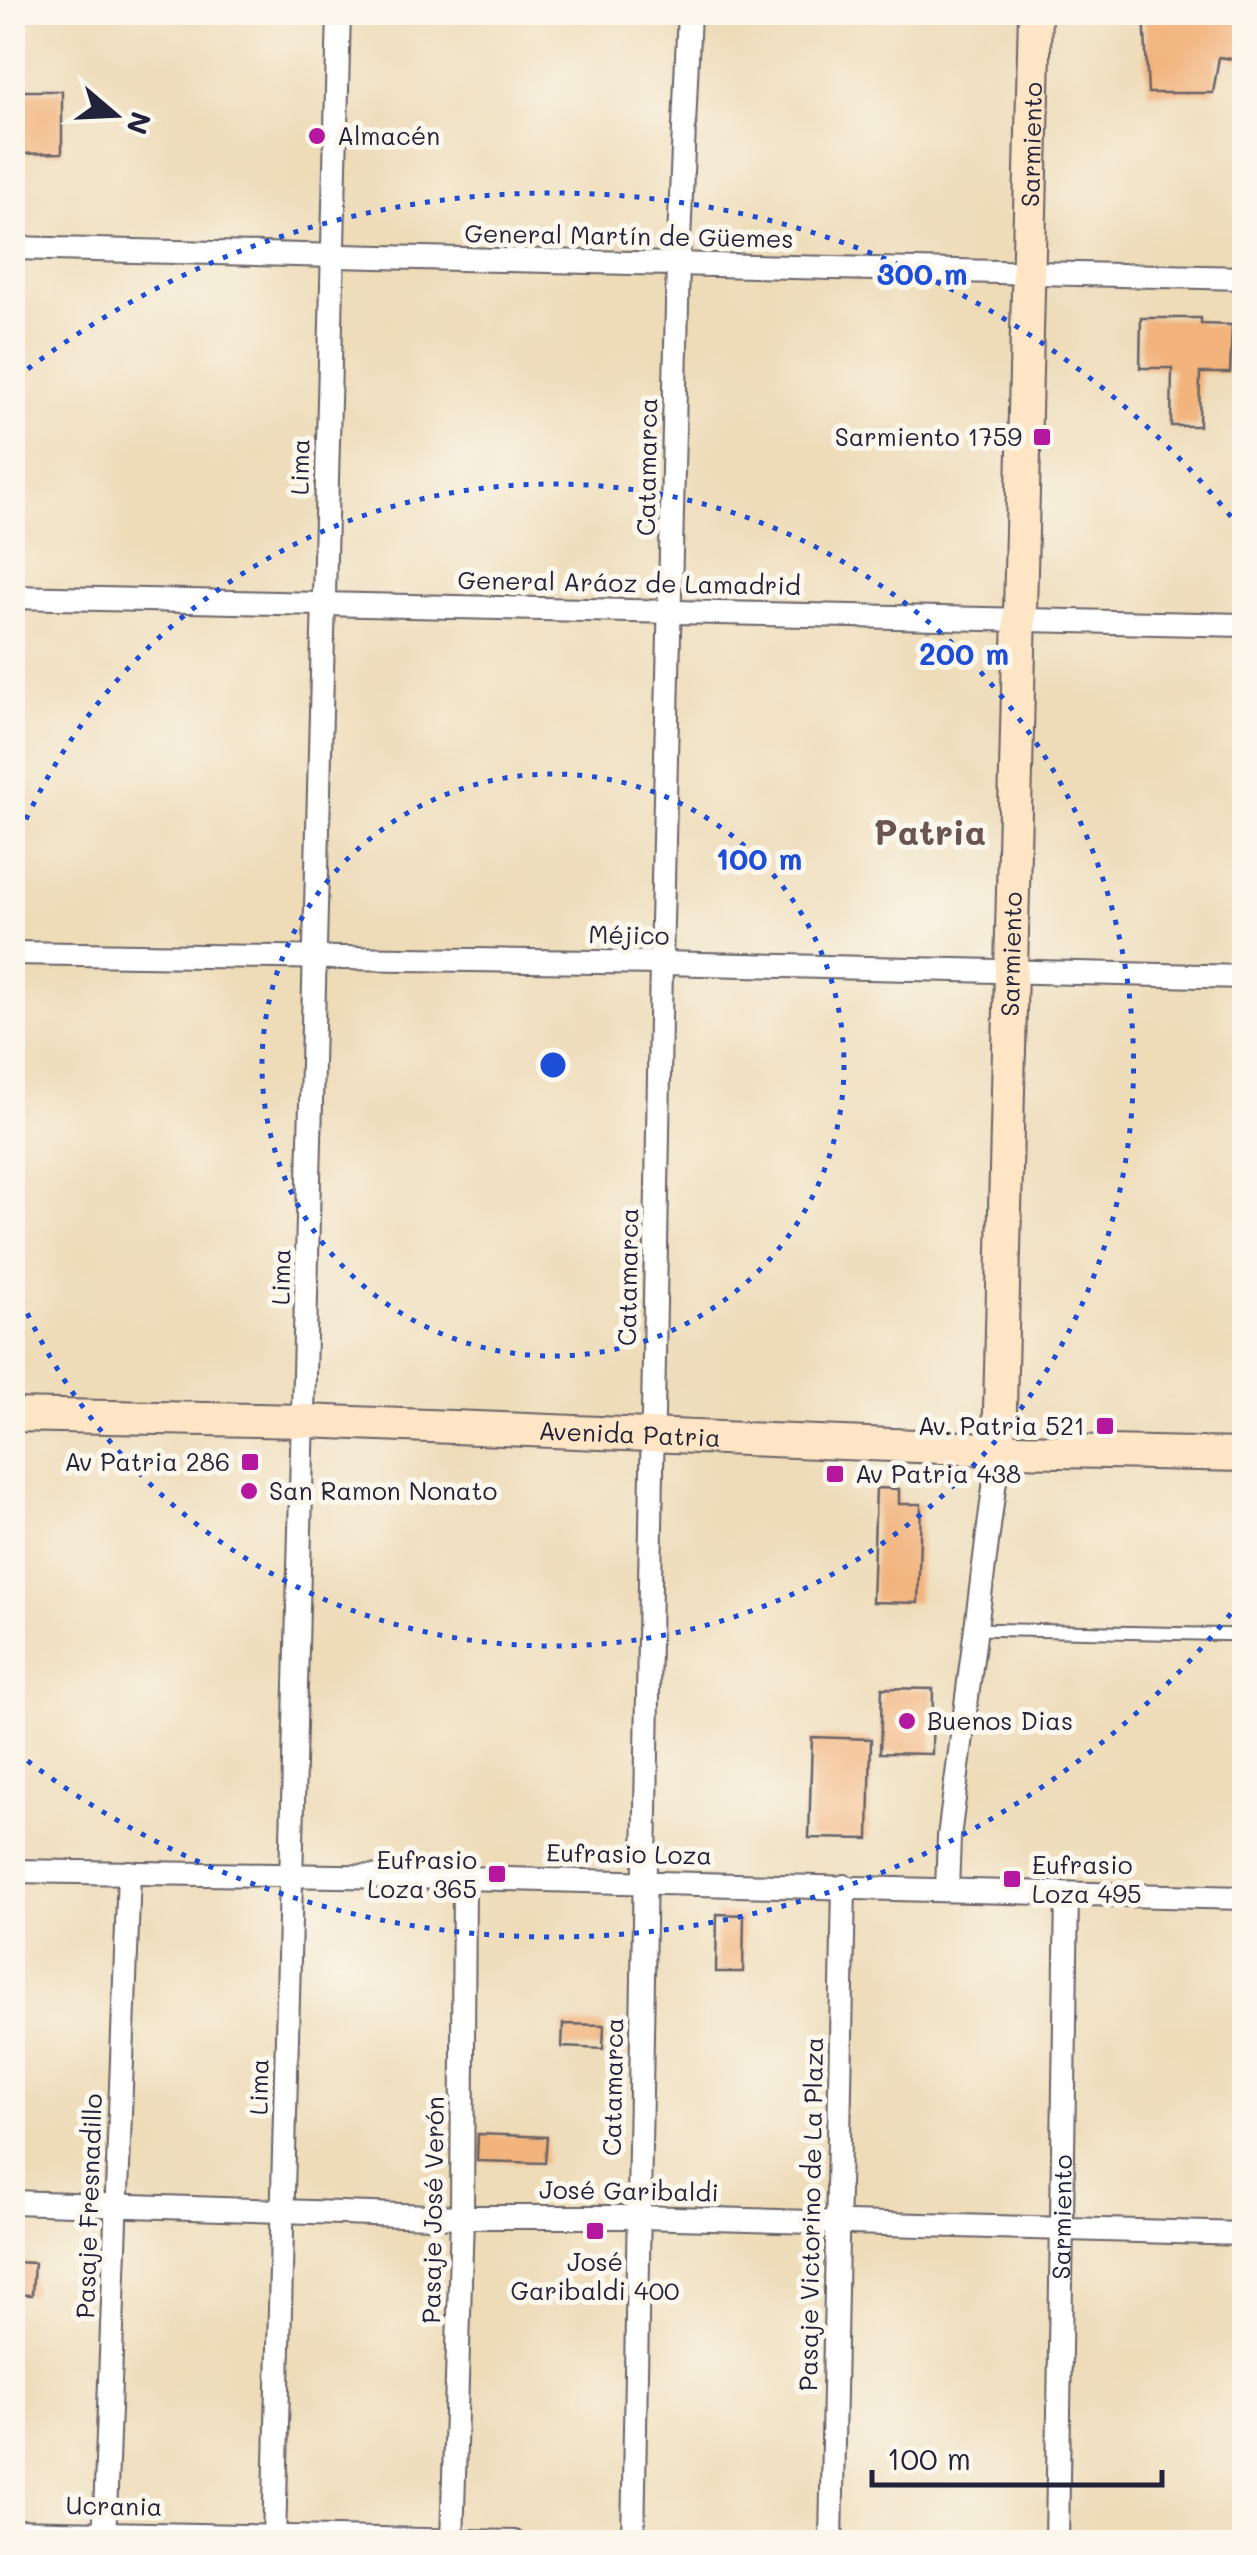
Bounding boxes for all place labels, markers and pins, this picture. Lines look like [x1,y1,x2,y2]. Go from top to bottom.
place label: Almacén [337,119,440,151]
marker: Almacén [306,125,328,147]
place label: Sarmiento 1759 [835,420,1022,452]
marker: Sarmiento 1759 [1031,426,1053,448]
centre of rings [535,1047,571,1083]
place label: Av. Patria 521 [918,1409,1085,1441]
marker: Av. Patria 521 [1094,1415,1116,1437]
place label: Av Patria 286 [64,1445,230,1477]
marker: Av Patria 286 [239,1451,261,1473]
place label: Av Patria 438 [855,1457,1021,1489]
marker: Av Patria 438 [824,1463,846,1485]
place label: San Ramon Nonato [269,1474,497,1506]
marker: San Ramon Nonato [238,1480,260,1502]
place label: Buenos Dias [927,1704,1073,1736]
marker: Buenos Dias [896,1710,918,1732]
place label: Eufrasio Loza 365 [367,1843,477,1904]
place label: Eufrasio Loza 495 [1032,1848,1141,1909]
marker: Eufrasio Loza 365 [486,1863,508,1885]
marker: Eufrasio Loza 495 [1001,1868,1023,1890]
marker: José Garibaldi 400 [584,2220,606,2242]
place label: José Garibaldi 400 [510,2245,680,2306]

